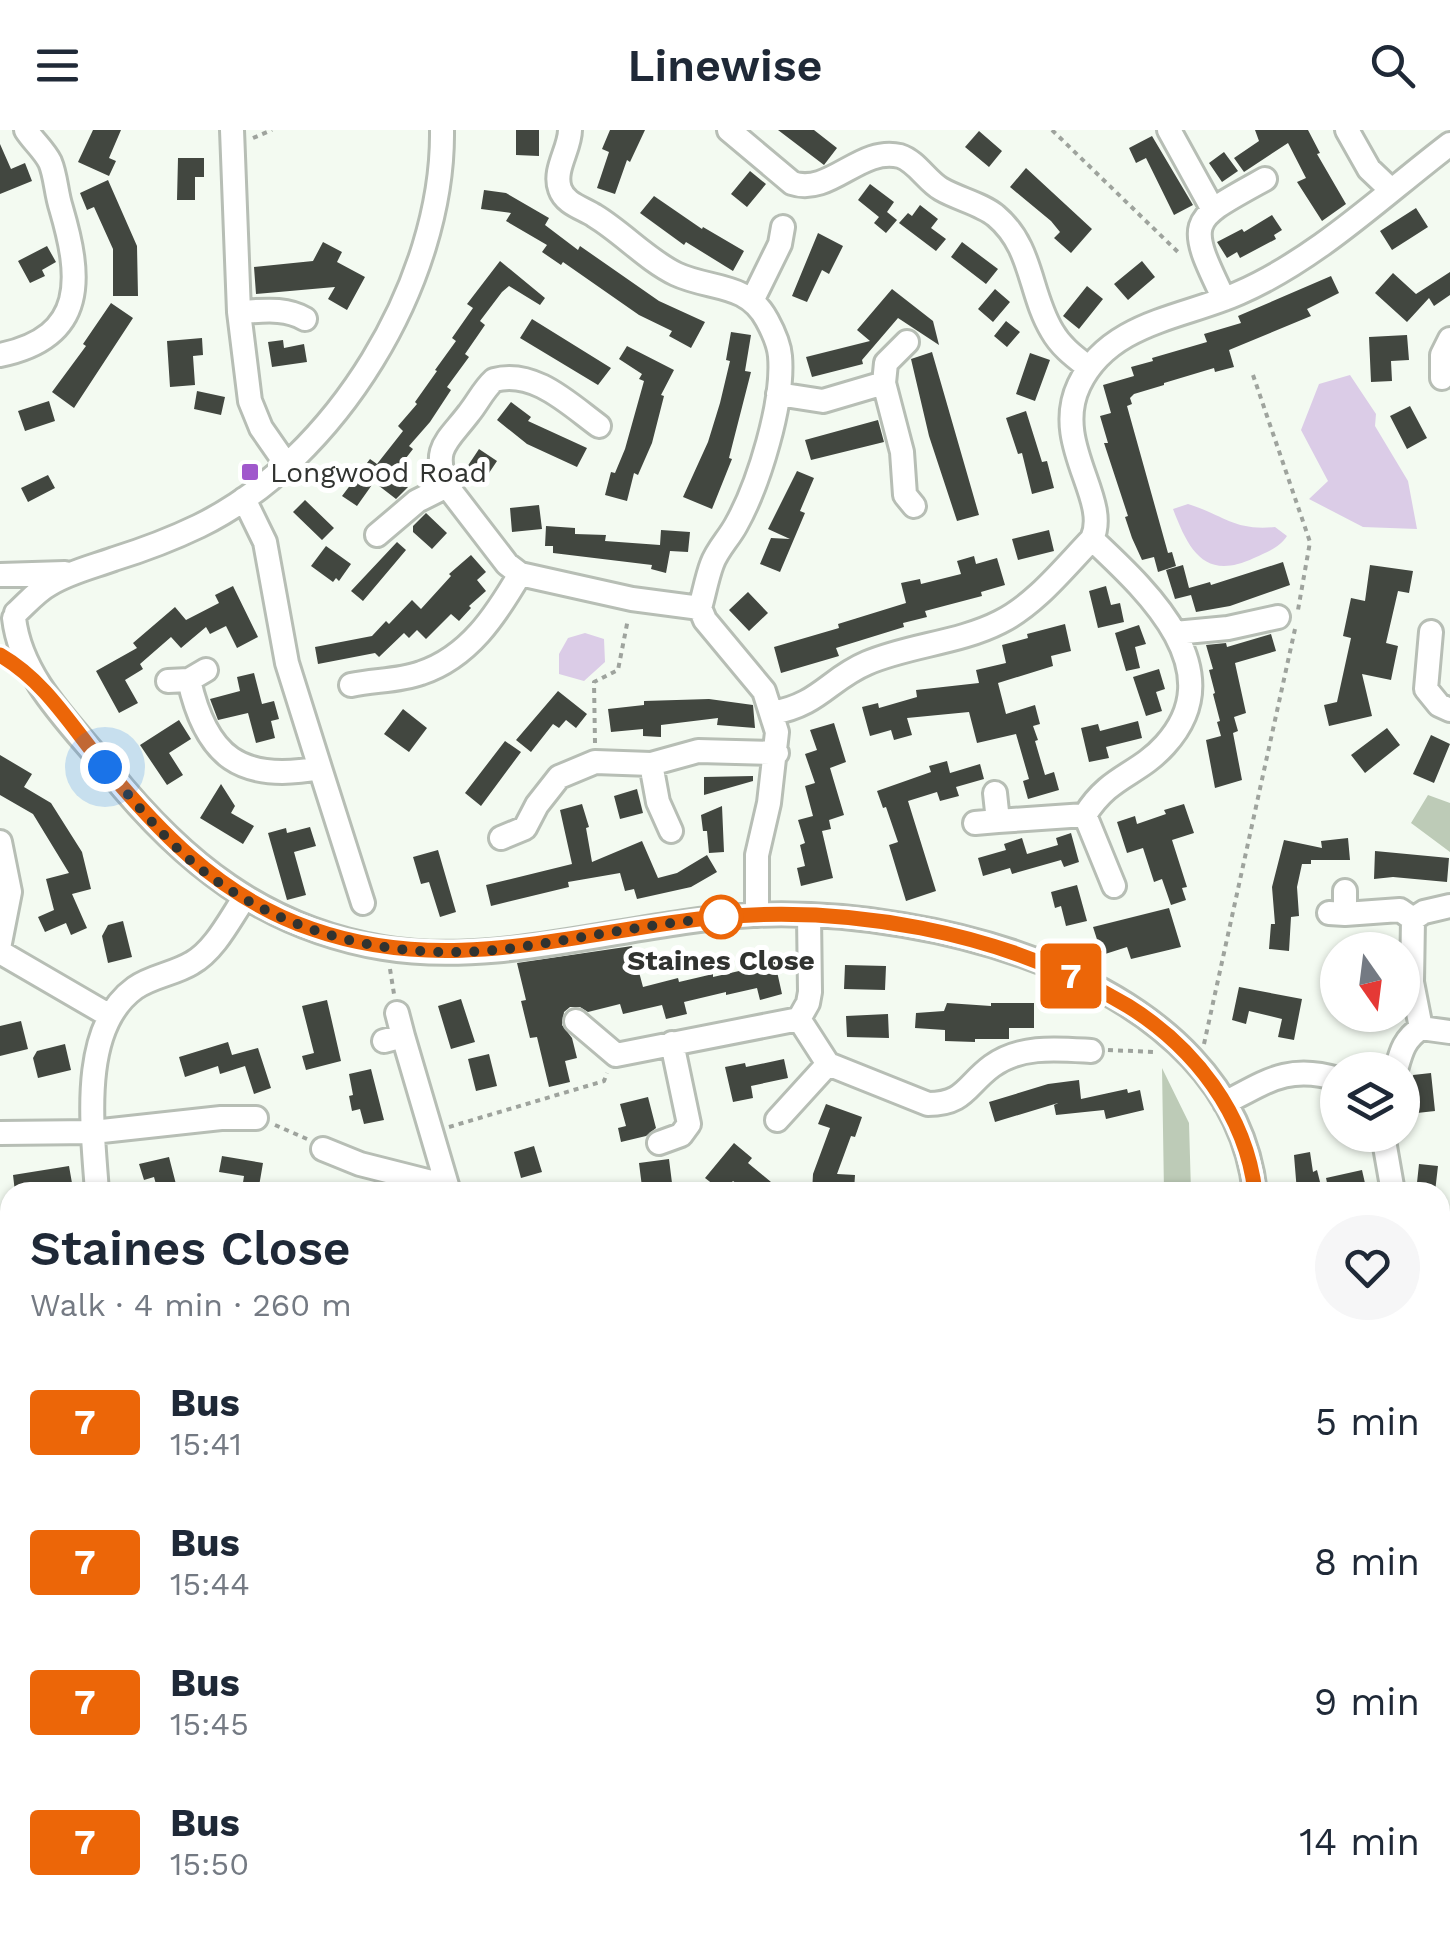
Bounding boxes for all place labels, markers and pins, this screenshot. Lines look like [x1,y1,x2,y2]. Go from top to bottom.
place label: Longwood Road [270,456,487,489]
marker: Longwood Road [239,461,261,483]
marker: Staines Close [700,896,742,938]
place label: Staines Close [627,944,815,977]

